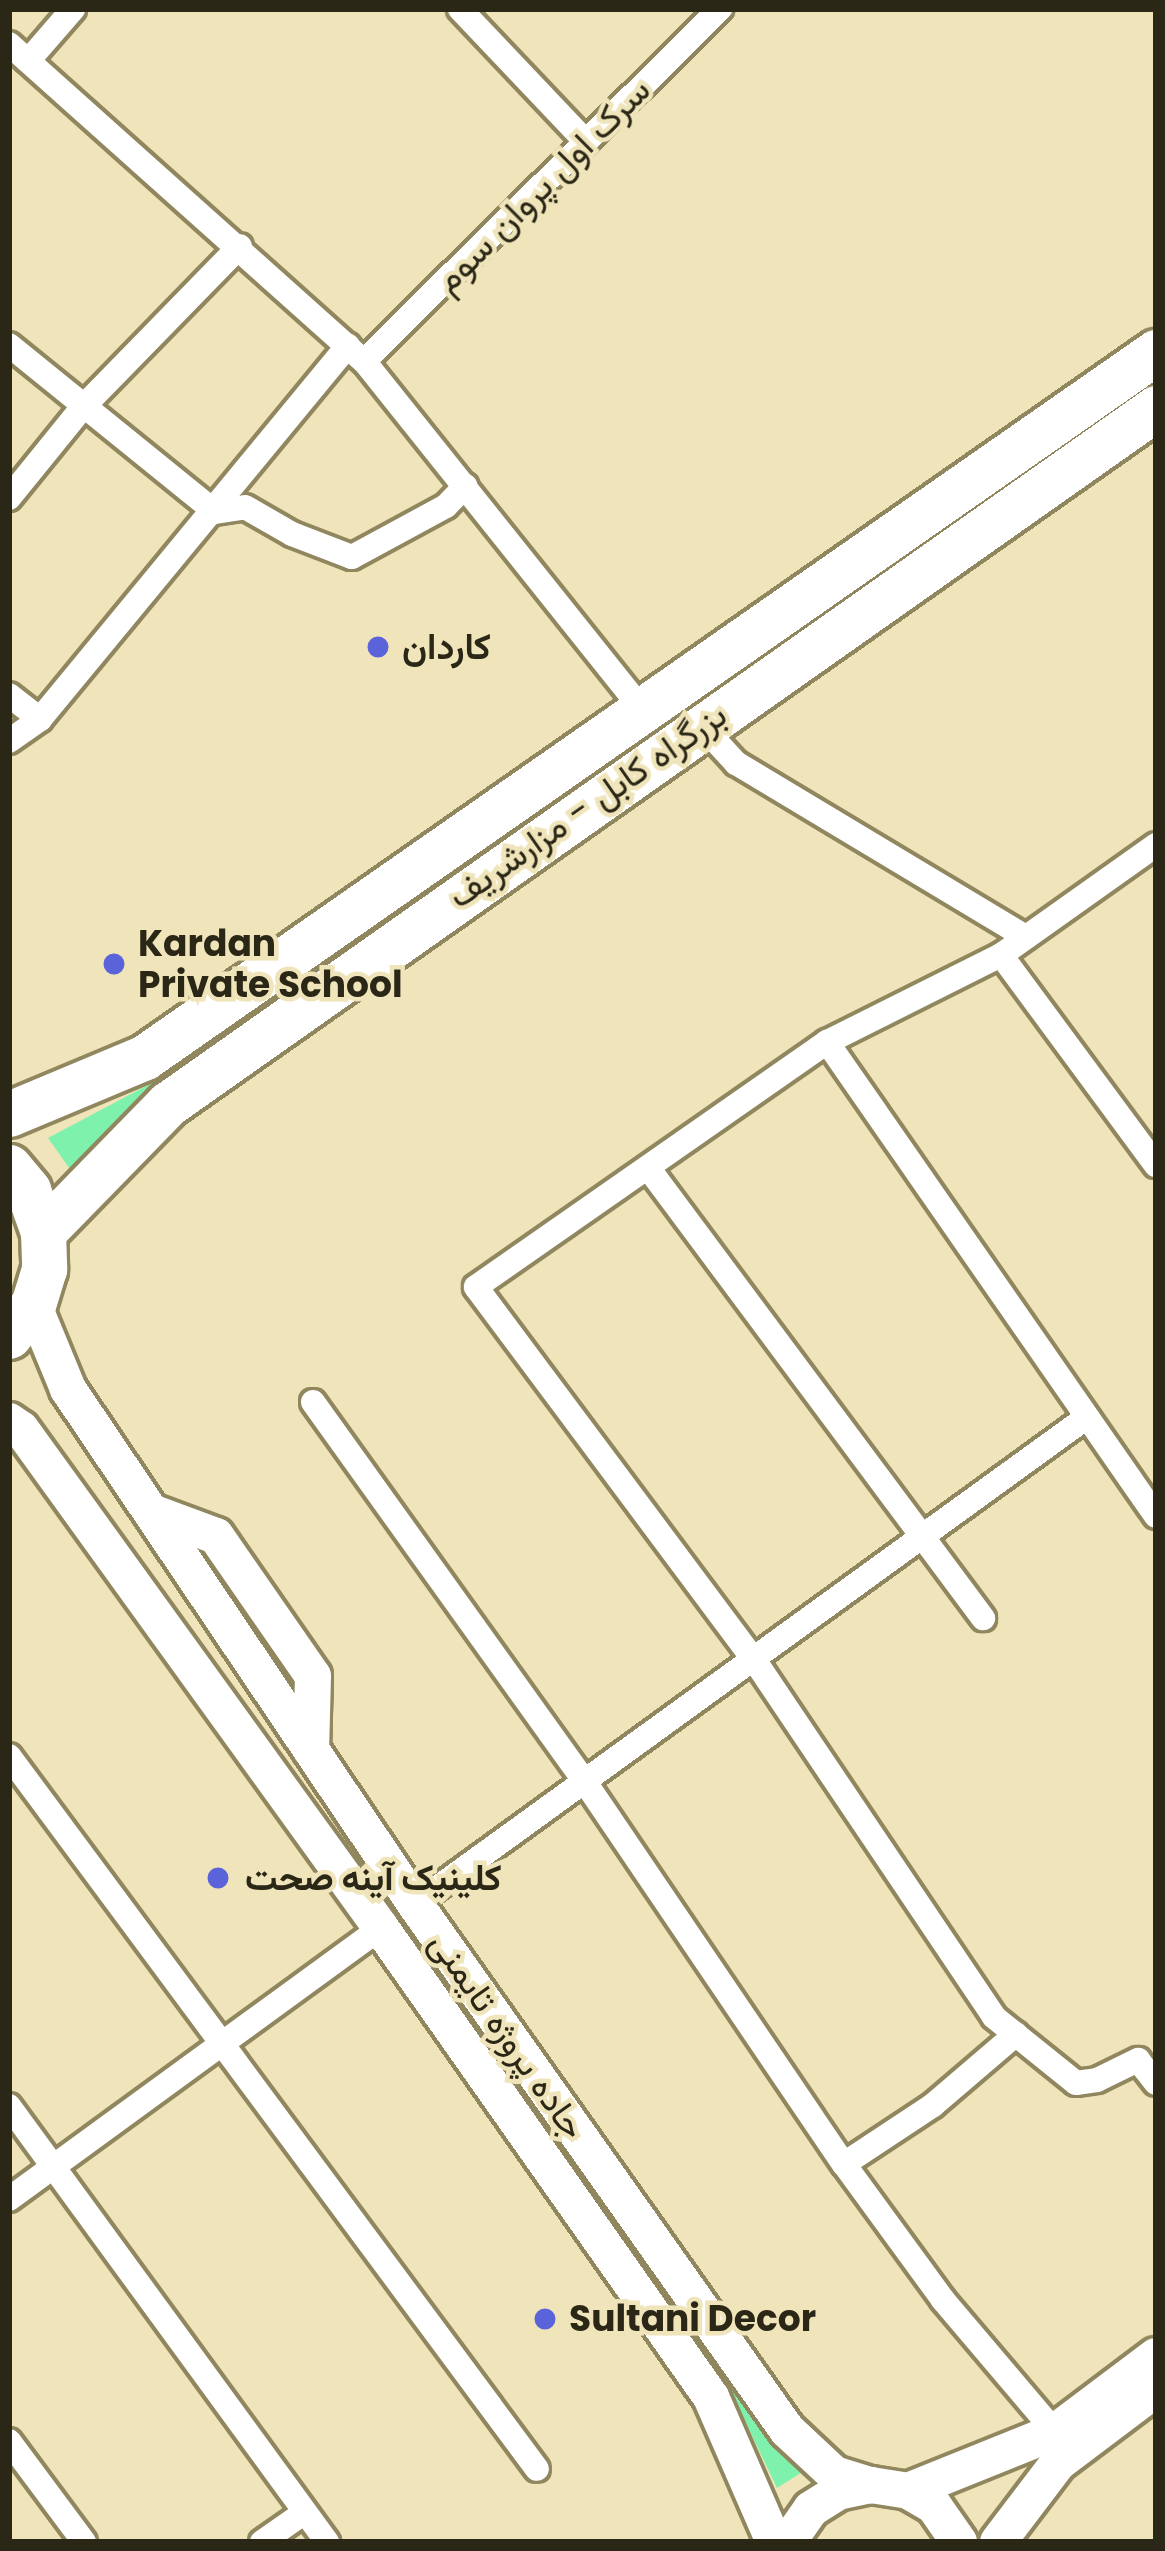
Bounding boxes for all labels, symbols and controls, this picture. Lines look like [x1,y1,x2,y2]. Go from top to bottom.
street label: سرک اول پروان سوم [425,68,659,302]
place label: کاردان [402,625,491,669]
marker: کاردان [365,634,391,660]
street label: بزرگراه کابل - مزارشریف [440,693,734,917]
place label: Kardan Private School [138,921,403,1006]
marker: Kardan Private School [101,951,127,977]
place label: کلینیک آینه صحت [245,1856,502,1900]
marker: کلینیک آینه صحت [202,1862,234,1894]
street label: جاده پروژه تایمنی [420,1923,596,2147]
place label: Sultani Decor [569,2297,816,2341]
marker: Sultani Decor [532,2306,558,2332]

